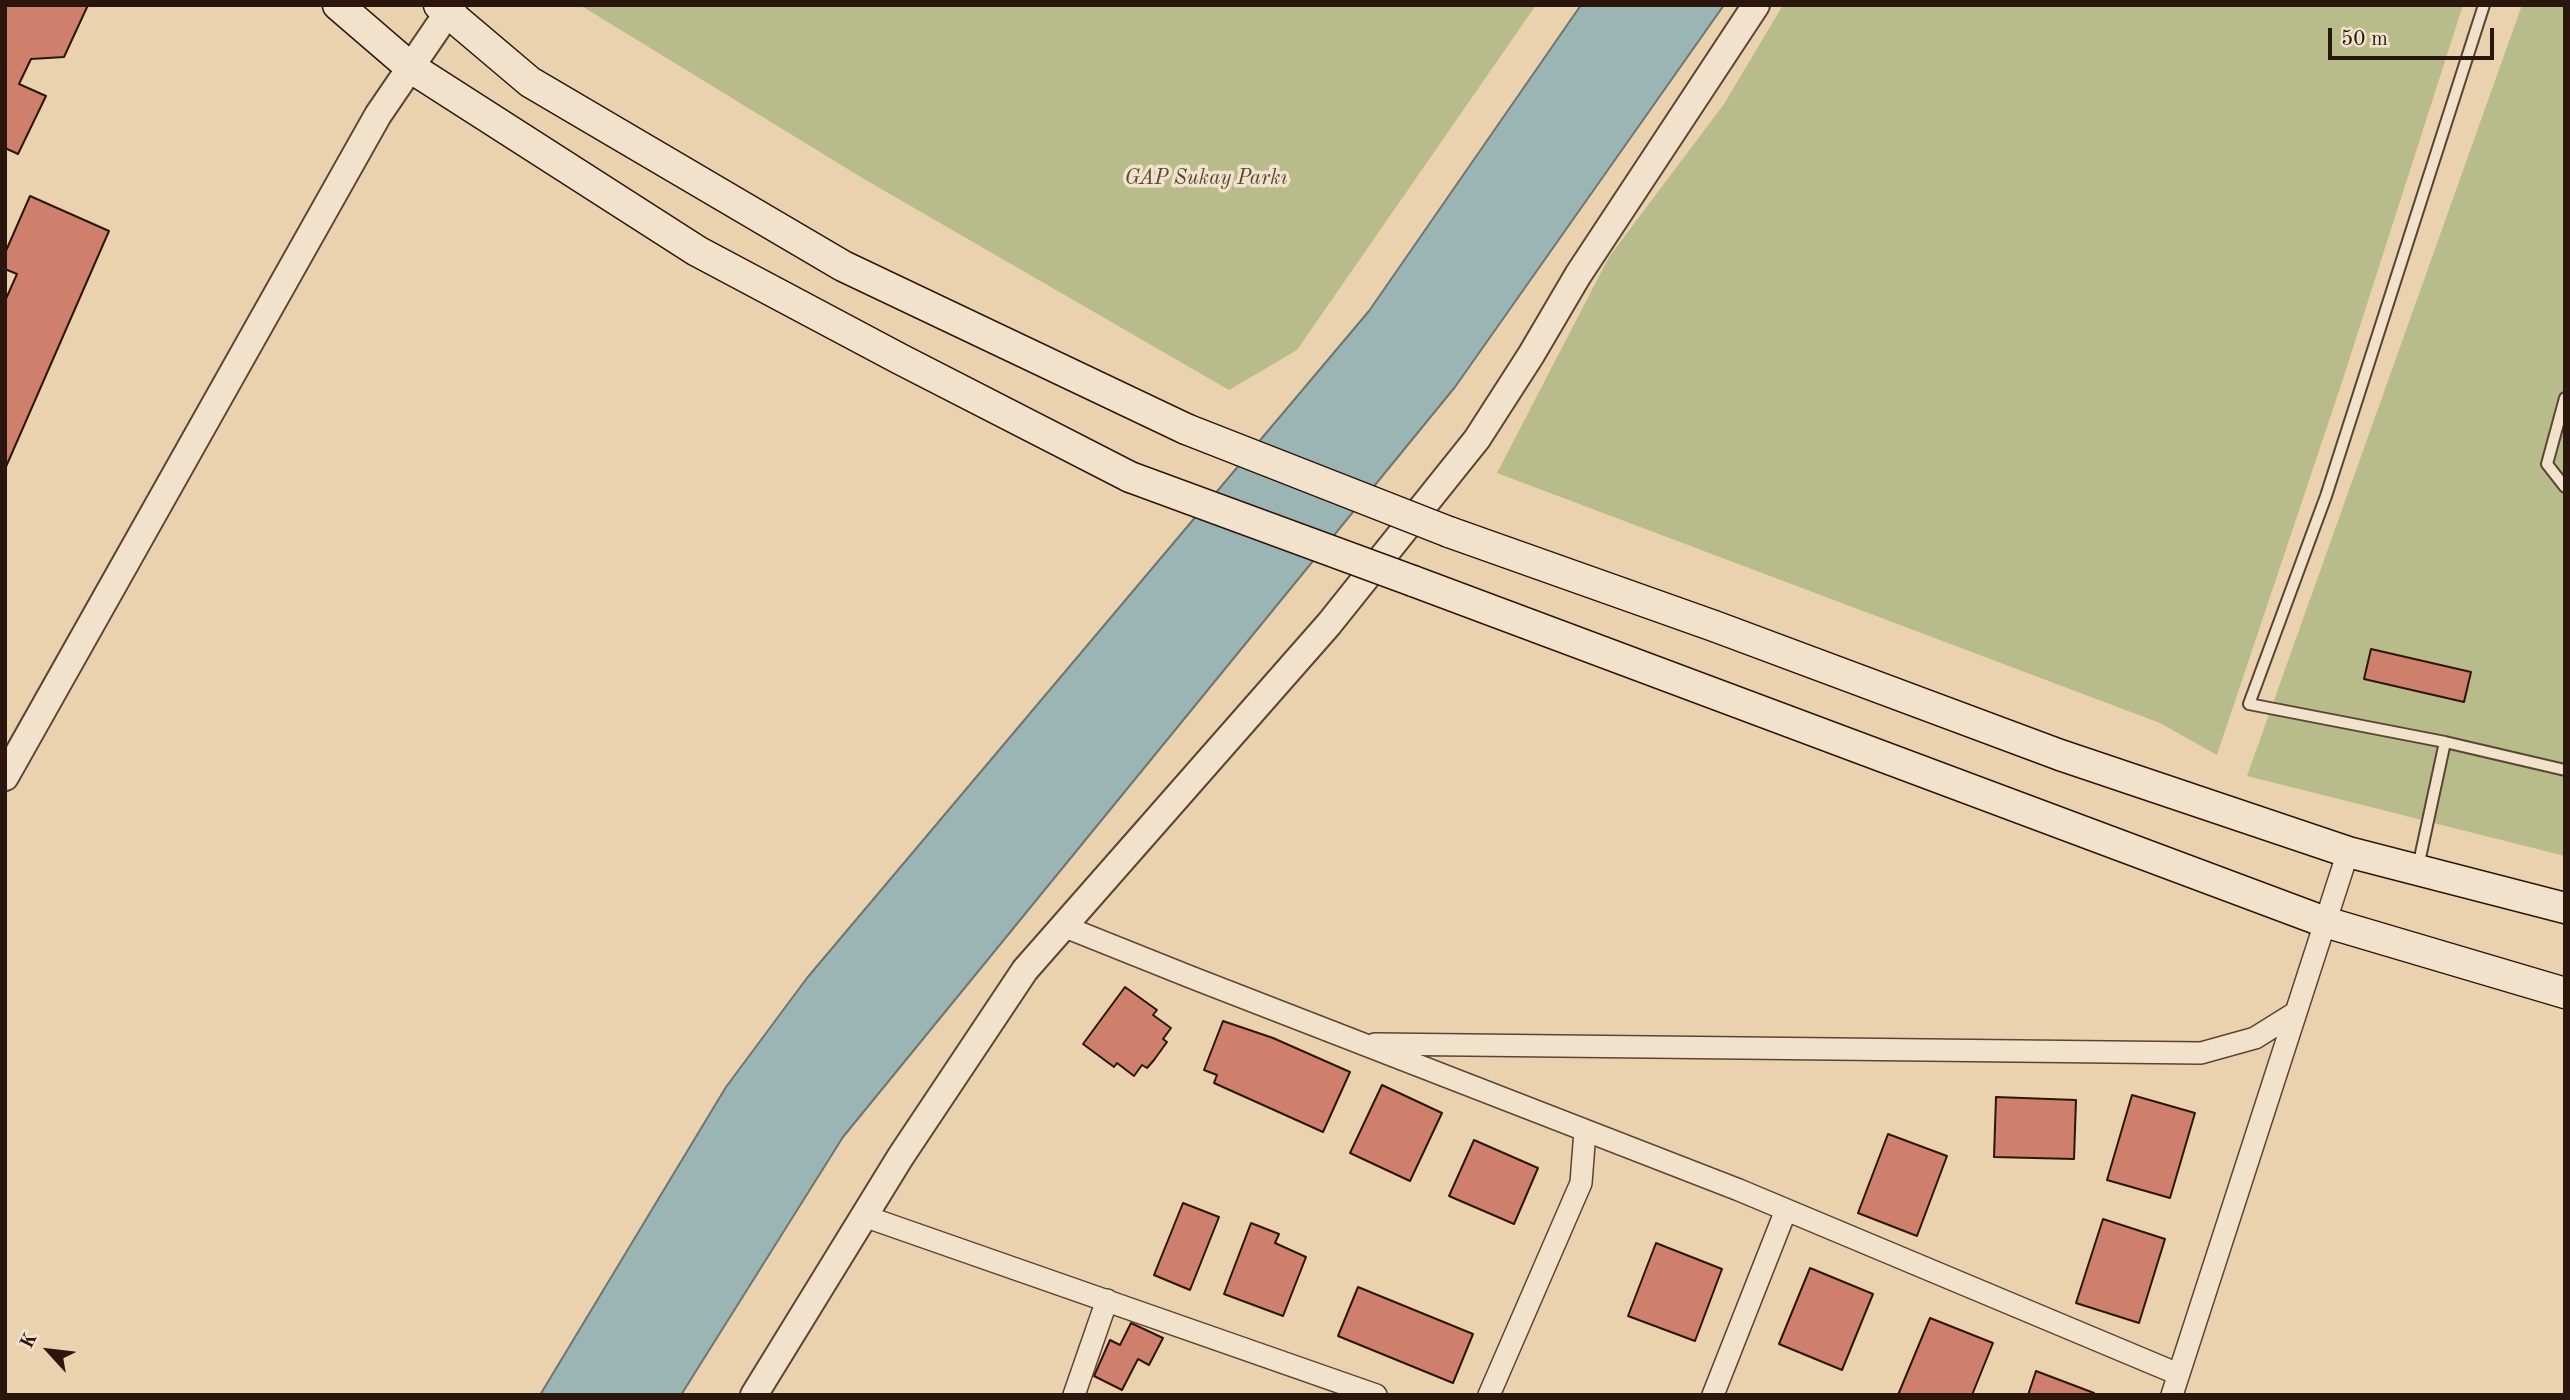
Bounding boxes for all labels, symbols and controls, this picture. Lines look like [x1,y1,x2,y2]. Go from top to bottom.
scale bar [2332,14,2498,58]
text: 50 m [2341,29,2388,50]
park label: GAP Sukay Parkı [1125,165,1287,191]
north arrow [14,1316,84,1386]
text: K [18,1330,42,1352]

